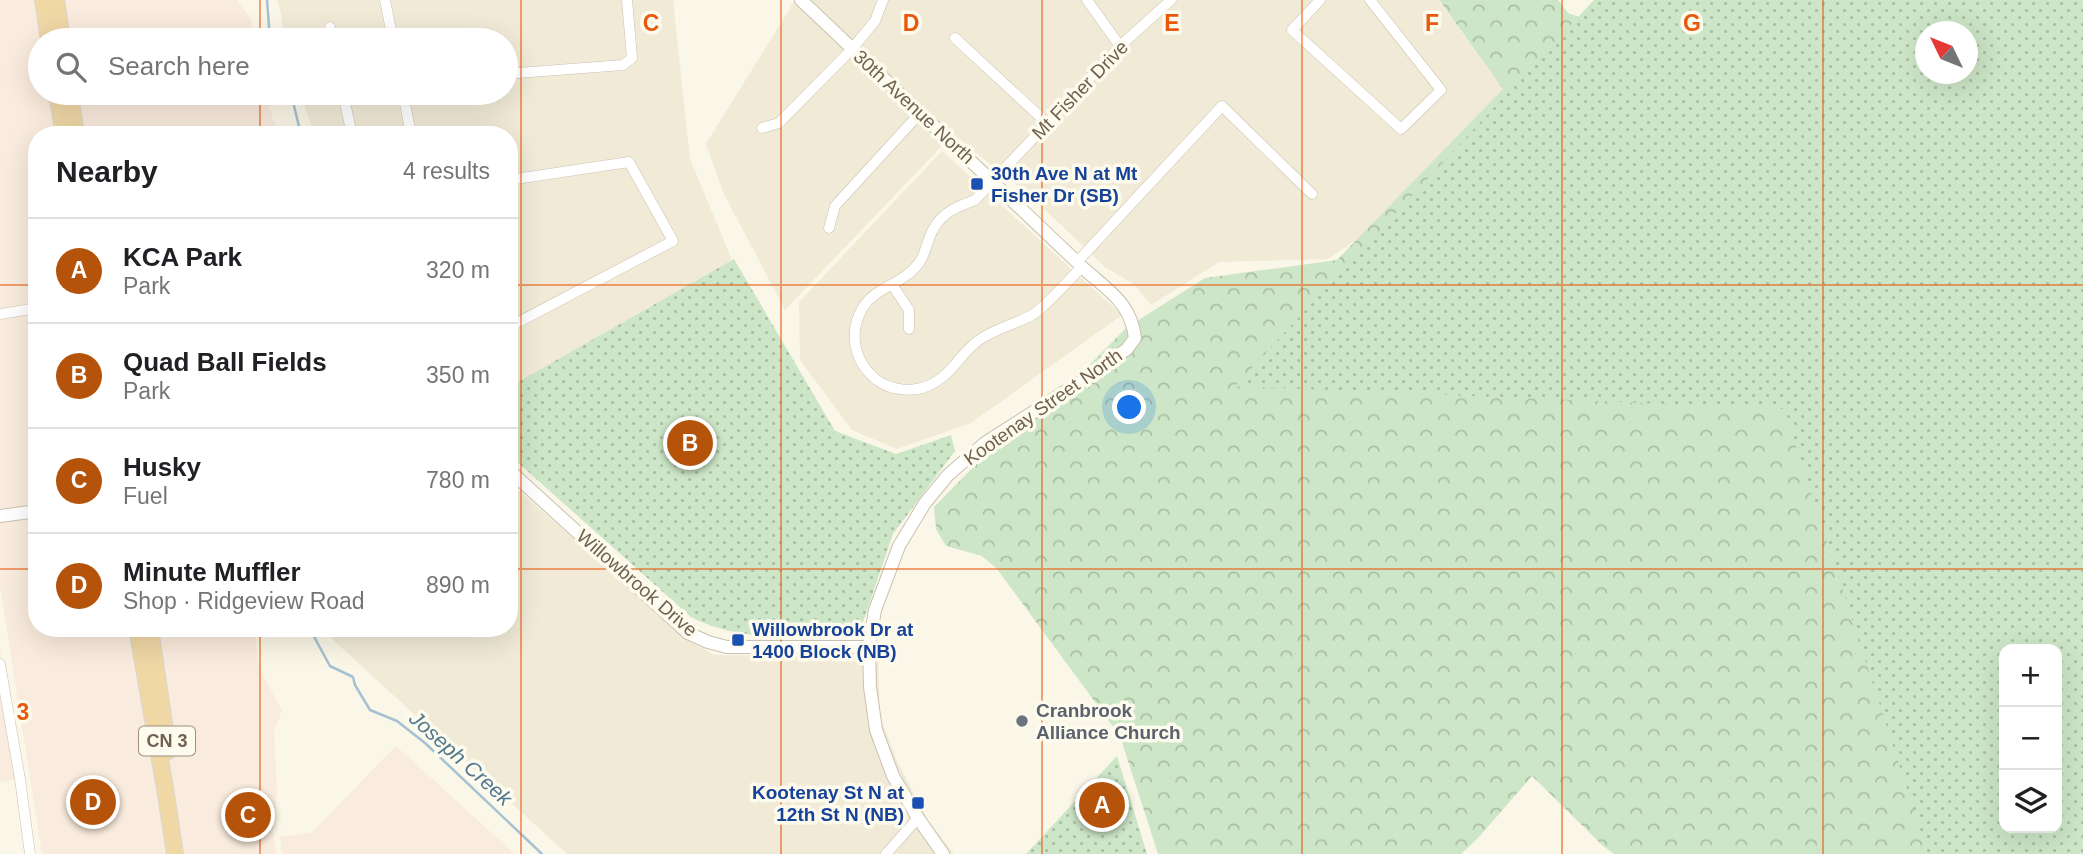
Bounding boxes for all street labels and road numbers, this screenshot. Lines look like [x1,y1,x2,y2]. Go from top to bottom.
street label: Mt Fisher Drive [1028,36,1132,144]
street label: 30th Avenue North [849,46,979,168]
street label: Kootenay Street North [960,344,1126,470]
street label: Willowbrook Drive [573,525,701,641]
road number: CN 3 [139,726,195,756]

